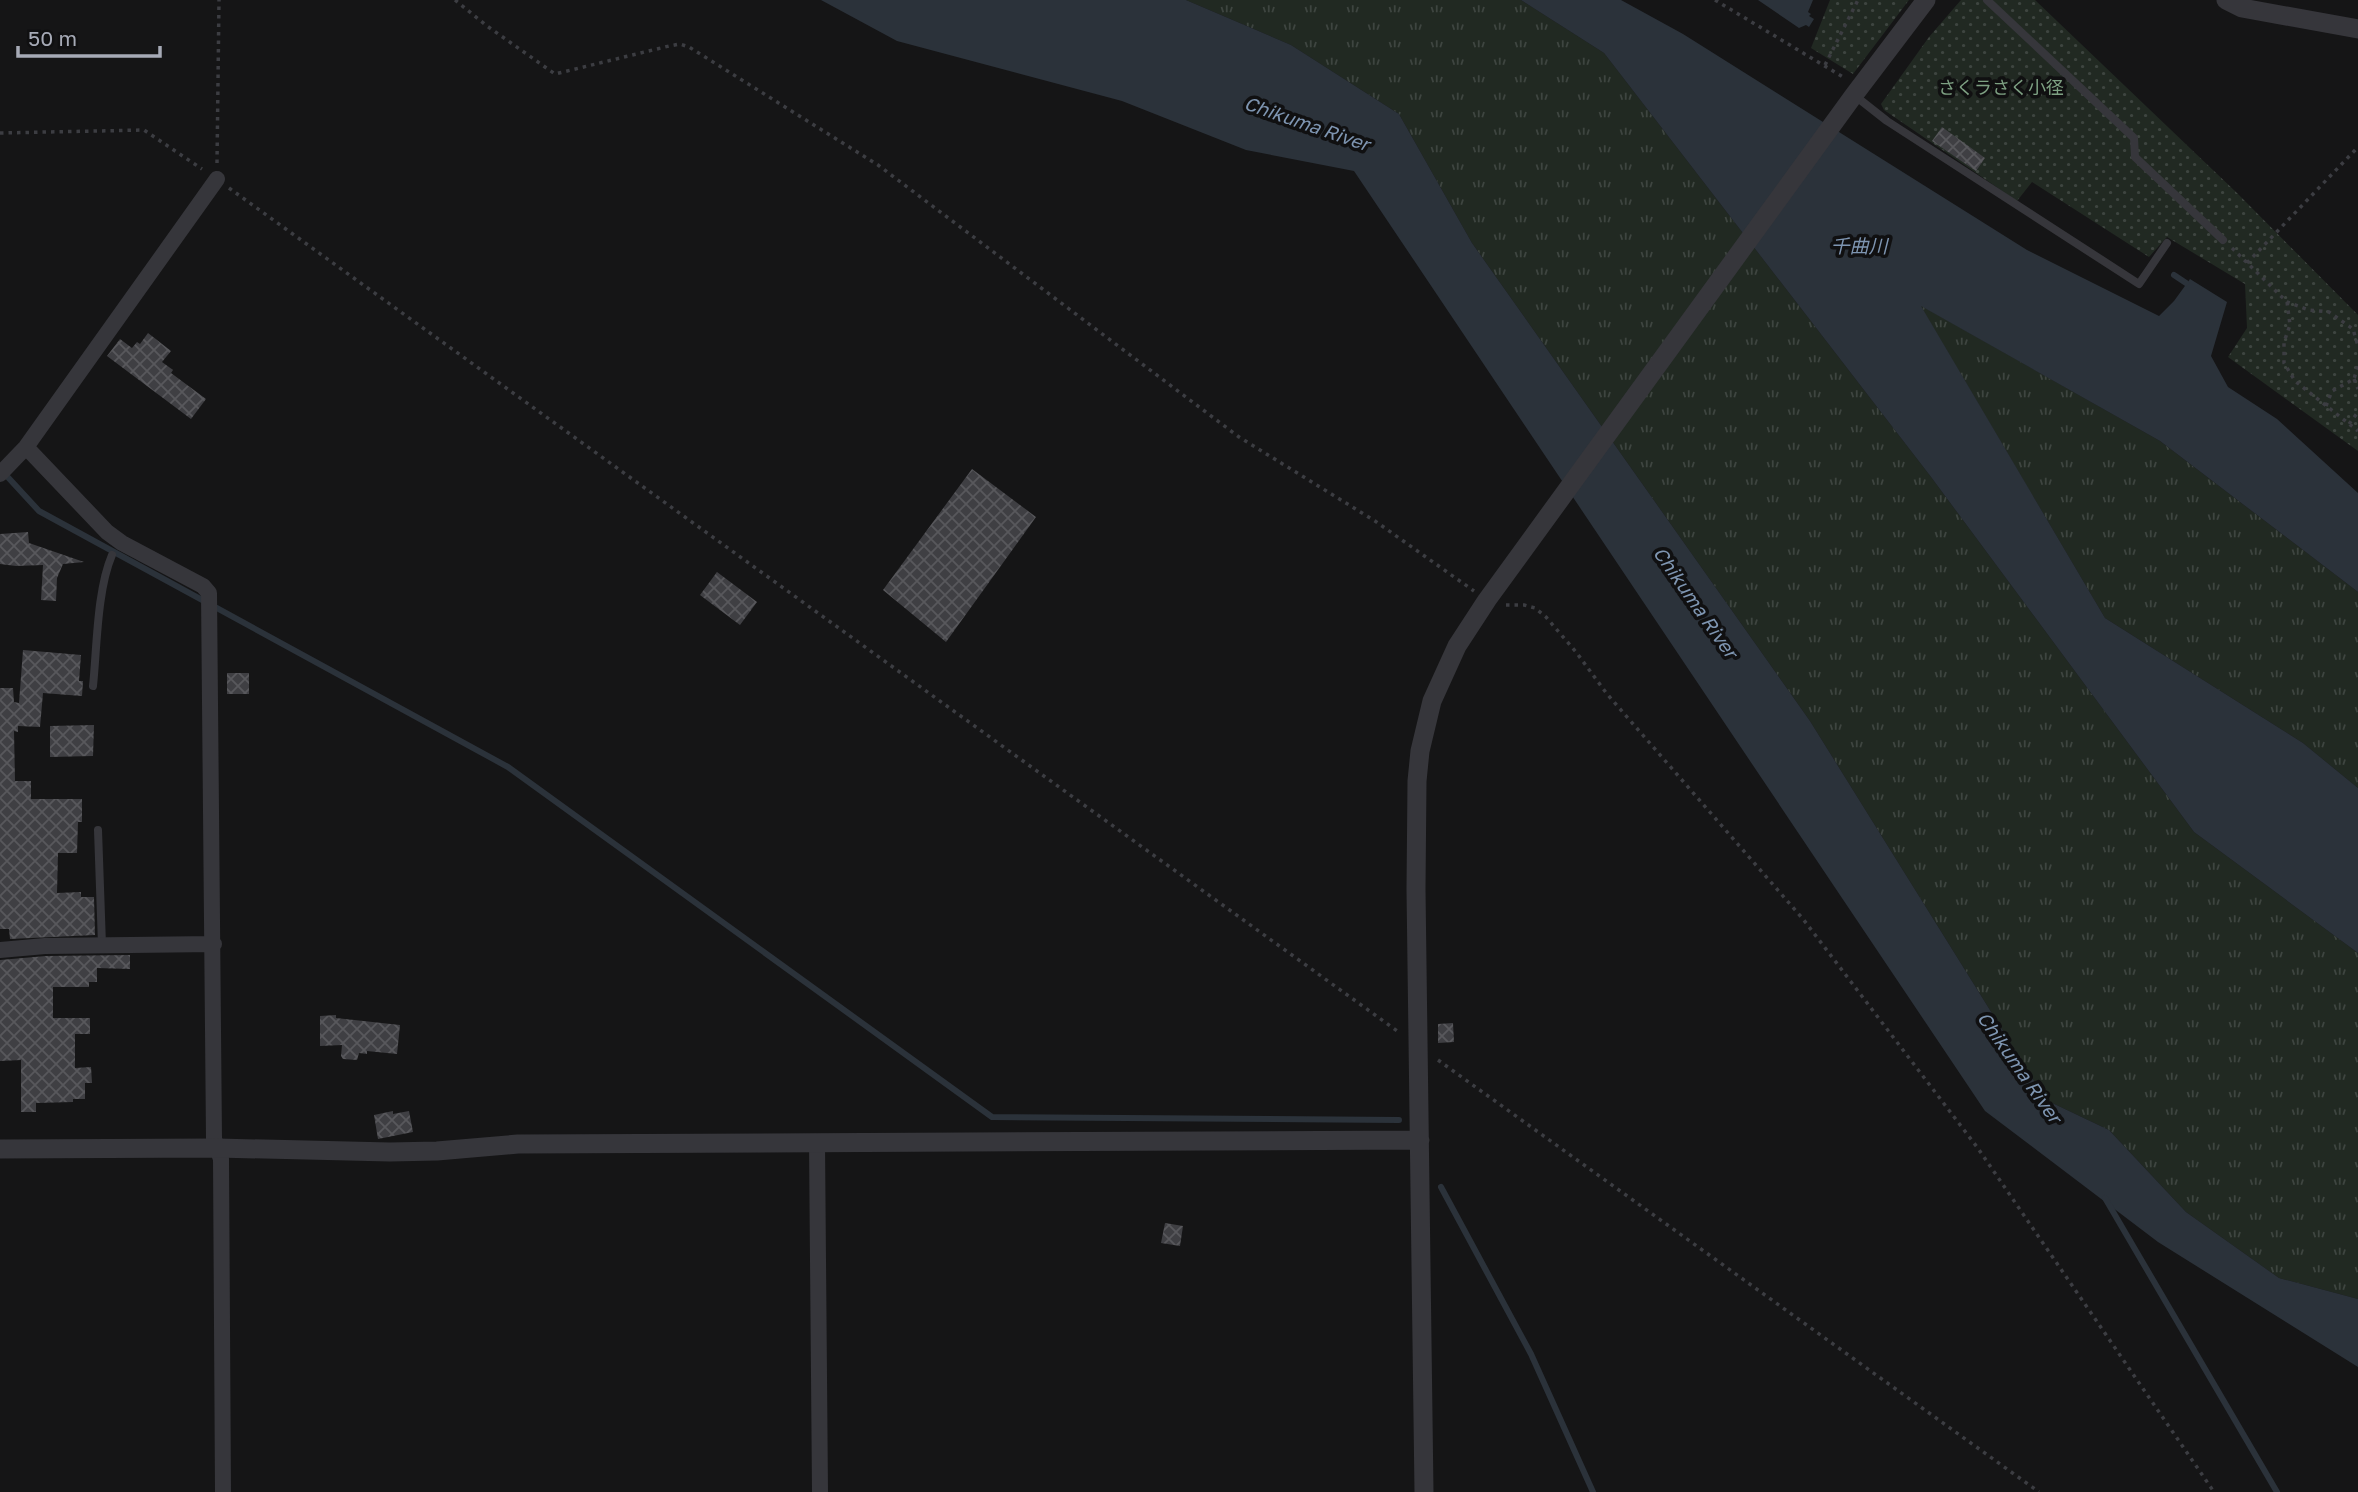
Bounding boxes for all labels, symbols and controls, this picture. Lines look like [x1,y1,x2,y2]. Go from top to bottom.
scale bar [18,14,159,58]
text: 50 m [28,25,77,51]
park label: さくラさく小径 [1938,76,2064,98]
water label: Chikuma River [1241,91,1375,156]
water label: 千曲川 [1830,234,1889,257]
water label: Chikuma River [1649,542,1744,664]
water label: Chikuma River [1973,1007,2068,1129]

